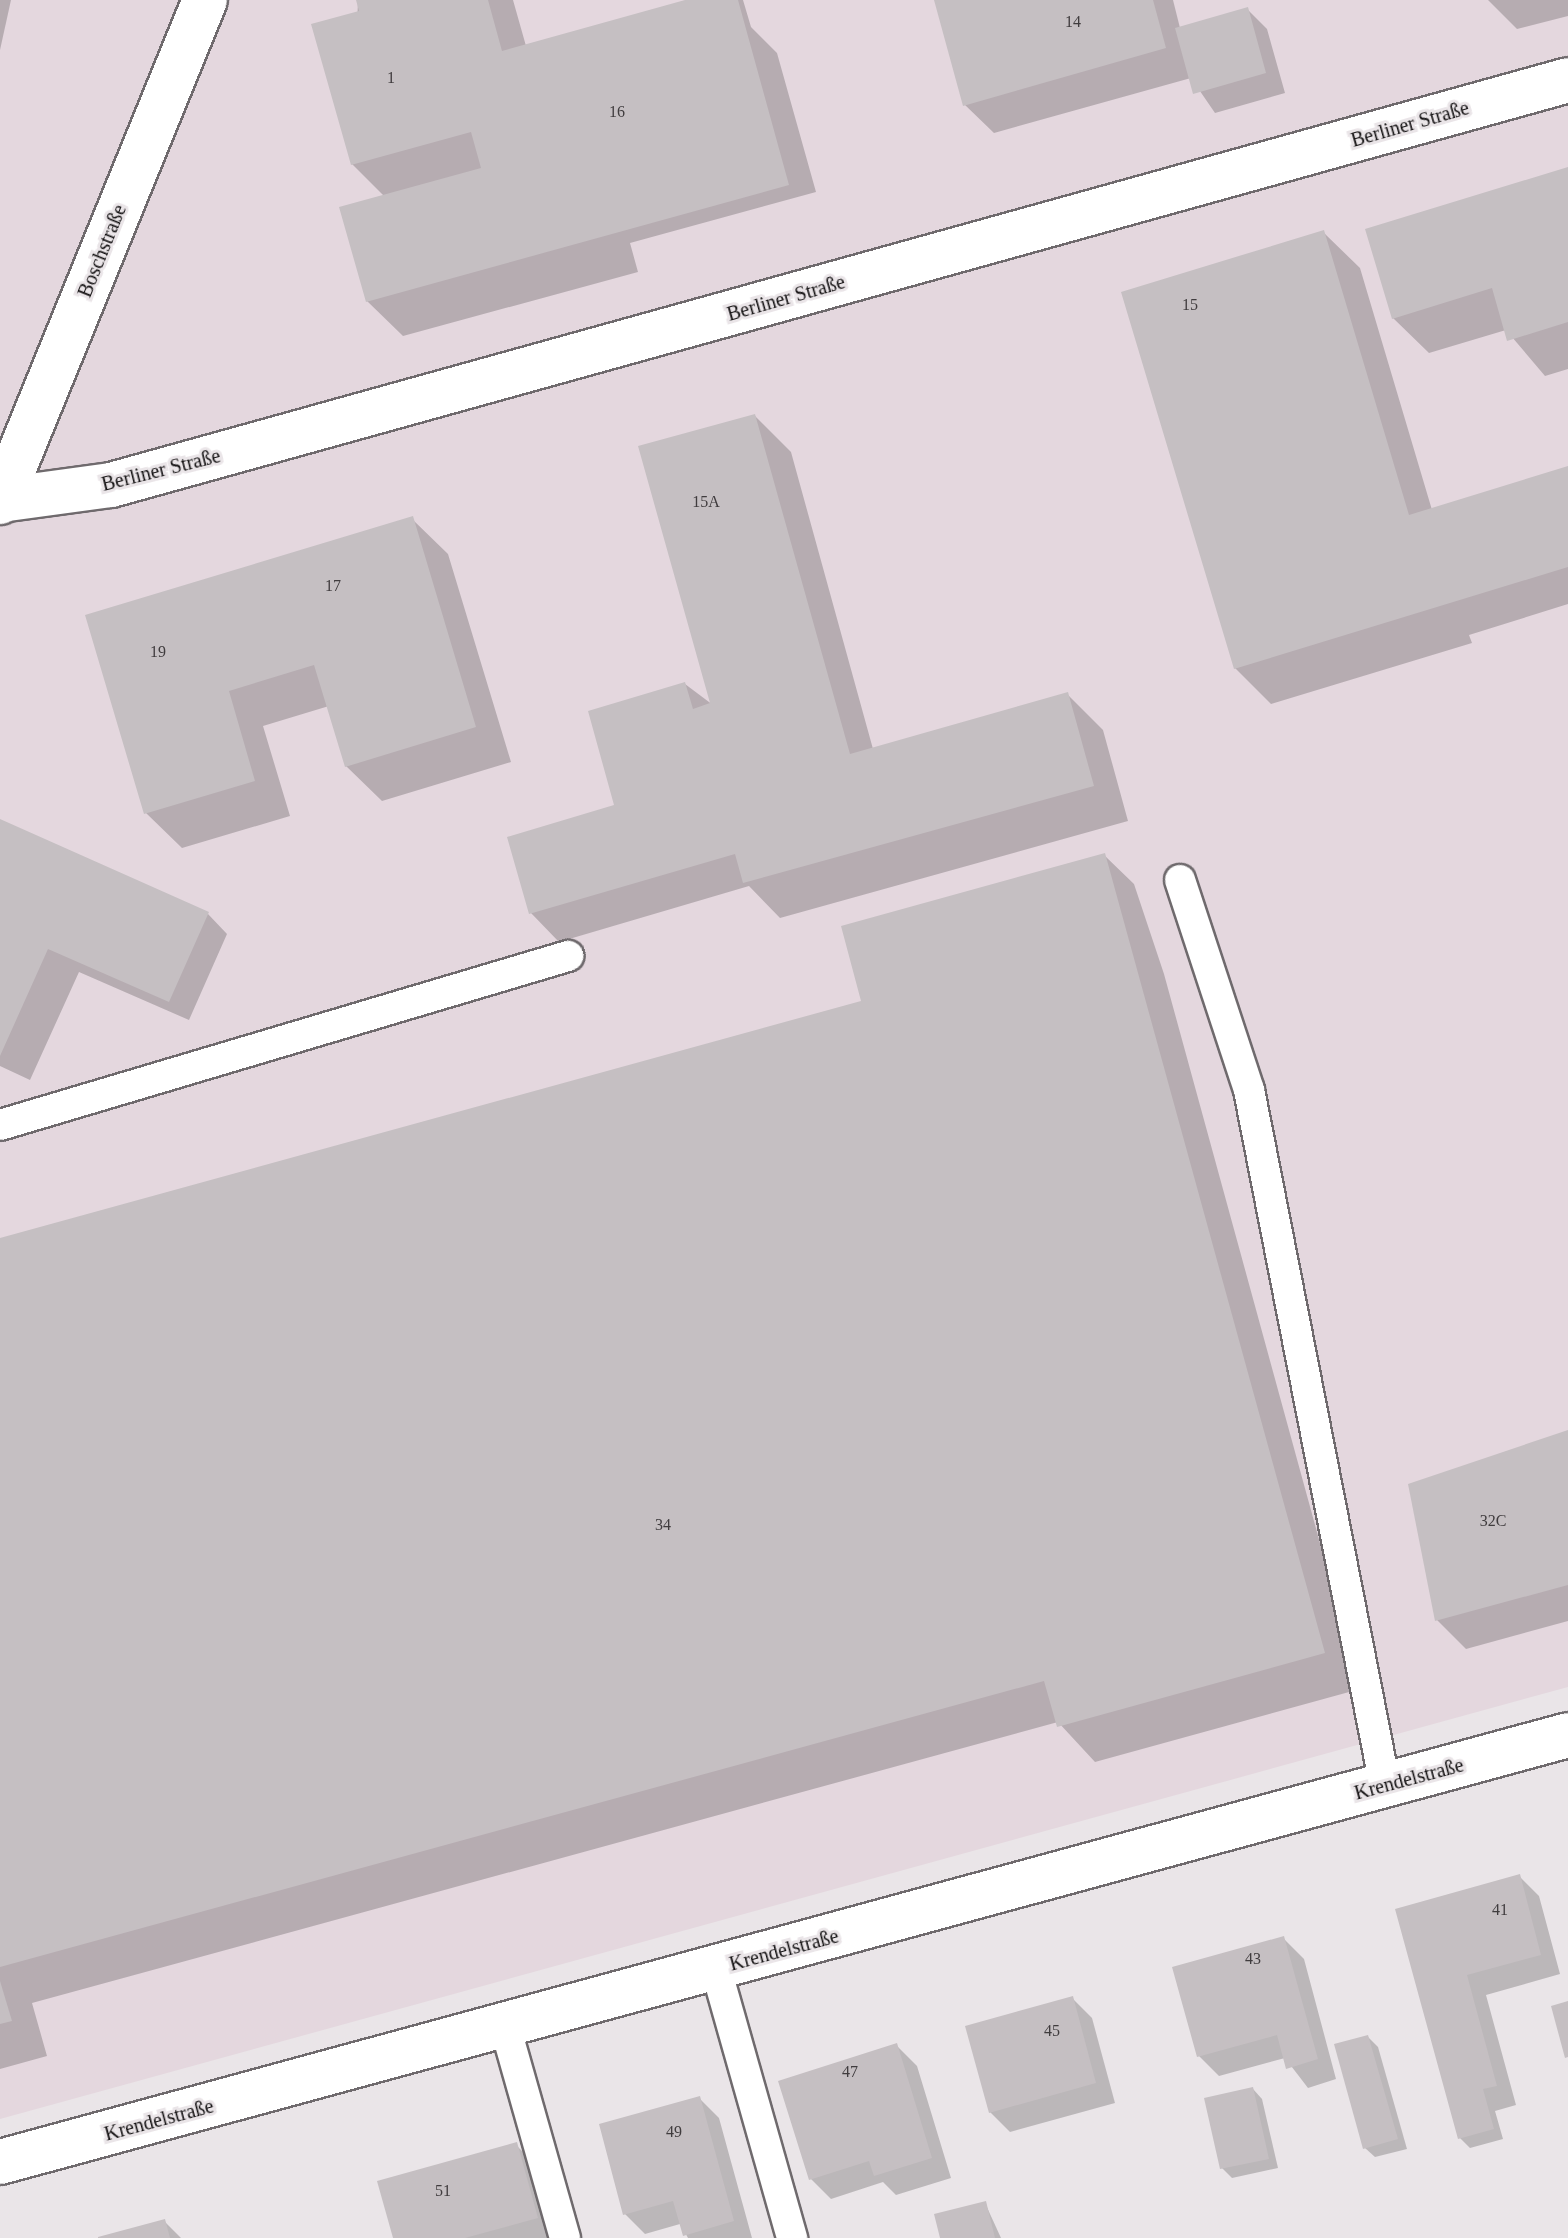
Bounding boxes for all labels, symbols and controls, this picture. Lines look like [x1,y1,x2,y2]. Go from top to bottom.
house number: 14 [1065,12,1081,32]
house number: 1 [387,68,395,88]
street label: Berliner Straße [1348,96,1472,152]
house number: 16 [609,102,625,122]
street label: Boschstraße [73,201,131,301]
street label: Berliner Straße [724,270,848,326]
house number: 15 [1182,295,1198,315]
street label: Berliner Straße [99,444,223,496]
house number: 15A [692,492,720,512]
house number: 17 [325,576,341,596]
house number: 19 [150,642,166,662]
house number: 32C [1480,1511,1506,1531]
house number: 34 [655,1515,671,1535]
street label: Krendelstraße [1352,1753,1466,1805]
house number: 41 [1492,1900,1508,1920]
street label: Krendelstraße [727,1924,841,1976]
house number: 43 [1245,1949,1261,1969]
house number: 45 [1044,2021,1060,2041]
house number: 47 [842,2062,858,2082]
street label: Krendelstraße [102,2094,216,2146]
house number: 49 [666,2122,682,2142]
house number: 51 [435,2181,451,2201]

